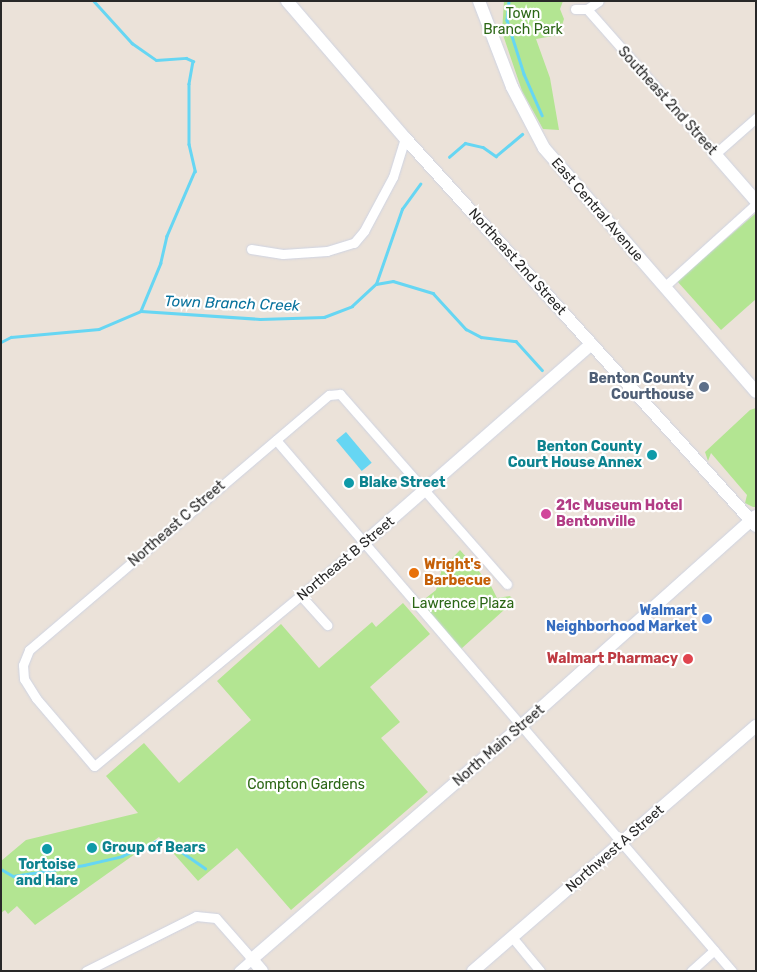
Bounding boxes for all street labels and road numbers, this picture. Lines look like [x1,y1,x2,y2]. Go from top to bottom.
street label: Southeast 2nd Street [614,43,720,159]
street label: East Central Avenue [547,155,647,265]
street label: Northeast 2nd Street [465,205,569,319]
street label: Northeast C Street [125,478,229,570]
street label: Northeast B Street [294,513,398,605]
street label: North Main Street [450,702,548,790]
street label: Northwest A Street [562,802,668,896]

